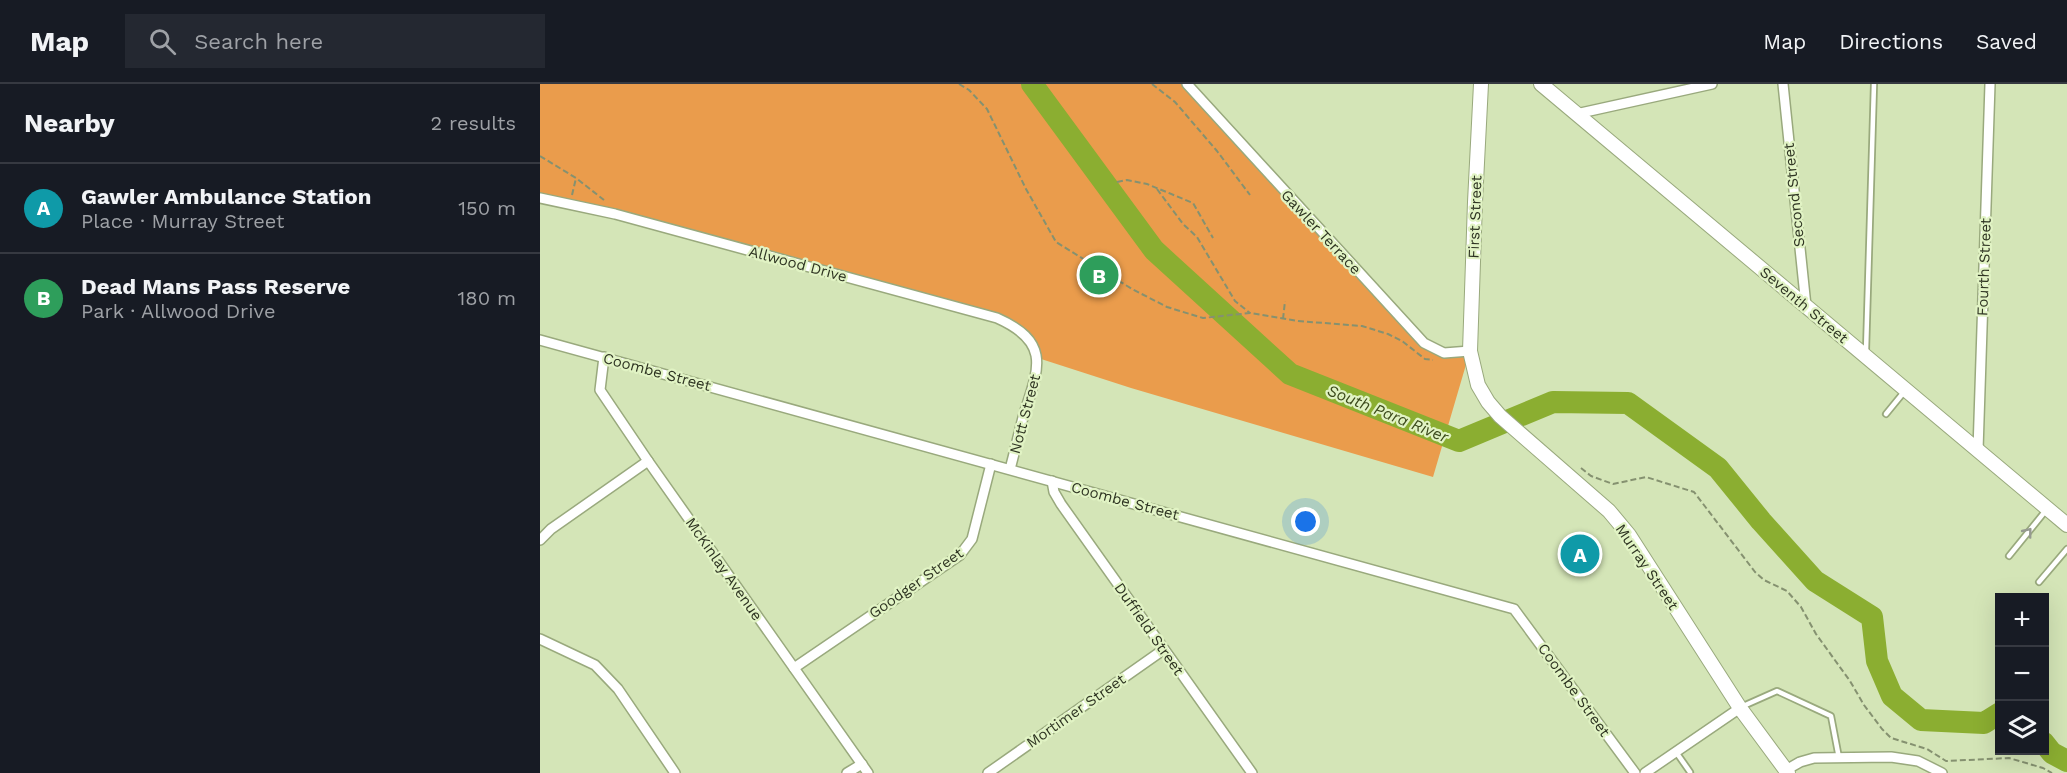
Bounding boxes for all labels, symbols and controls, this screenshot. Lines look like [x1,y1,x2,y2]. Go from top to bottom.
search box [125,14,545,68]
text: Map [30,25,89,58]
icon: search [146,25,179,58]
text: Search here [194,29,323,54]
text: Map [1763,29,1806,54]
text: Directions [1839,29,1943,54]
text: Saved [1976,29,2037,54]
text: Nearby [24,108,115,138]
text: 2 results [431,111,516,135]
street label: Second Street [1780,141,1808,248]
street label: First Street [1465,174,1485,259]
text: Gawler Ambulance Station [81,184,371,209]
street label: Gawler Terrace [1277,186,1365,278]
text: A [37,196,50,220]
text: 150 m [458,196,516,220]
text: Place · Murray Street [81,209,284,233]
street label: Fourth Street [1973,217,1995,316]
street label: Allwood Drive [747,242,849,286]
pin: B [1080,252,1118,297]
street label: Seventh Street [1756,263,1852,348]
text: Dead Mans Pass Reserve [81,274,350,299]
text: B [37,286,50,310]
text: 180 m [458,286,516,310]
text: Park · Allwood Drive [81,299,276,323]
street label: Coombe Street [601,349,714,395]
street label: Nott Street [1006,372,1044,456]
water label: South Para River [1324,380,1452,447]
street label: Coombe Street [1069,478,1182,524]
your location [1291,507,1320,536]
street label: McKinlay Avenue [682,514,766,624]
street label: Murray Street [1612,521,1683,614]
one-way arrow [2021,528,2032,539]
pin: A [1560,532,1600,576]
street label: Goodger Street [865,543,967,622]
street label: Duffield Street [1110,579,1188,679]
map controls [1995,593,2049,755]
button: + [1995,593,2049,647]
street label: Coombe Street [1534,640,1614,741]
button: − [1995,647,2049,701]
street label: Mortimer Street [1023,670,1130,752]
button: layers [1995,701,2049,755]

